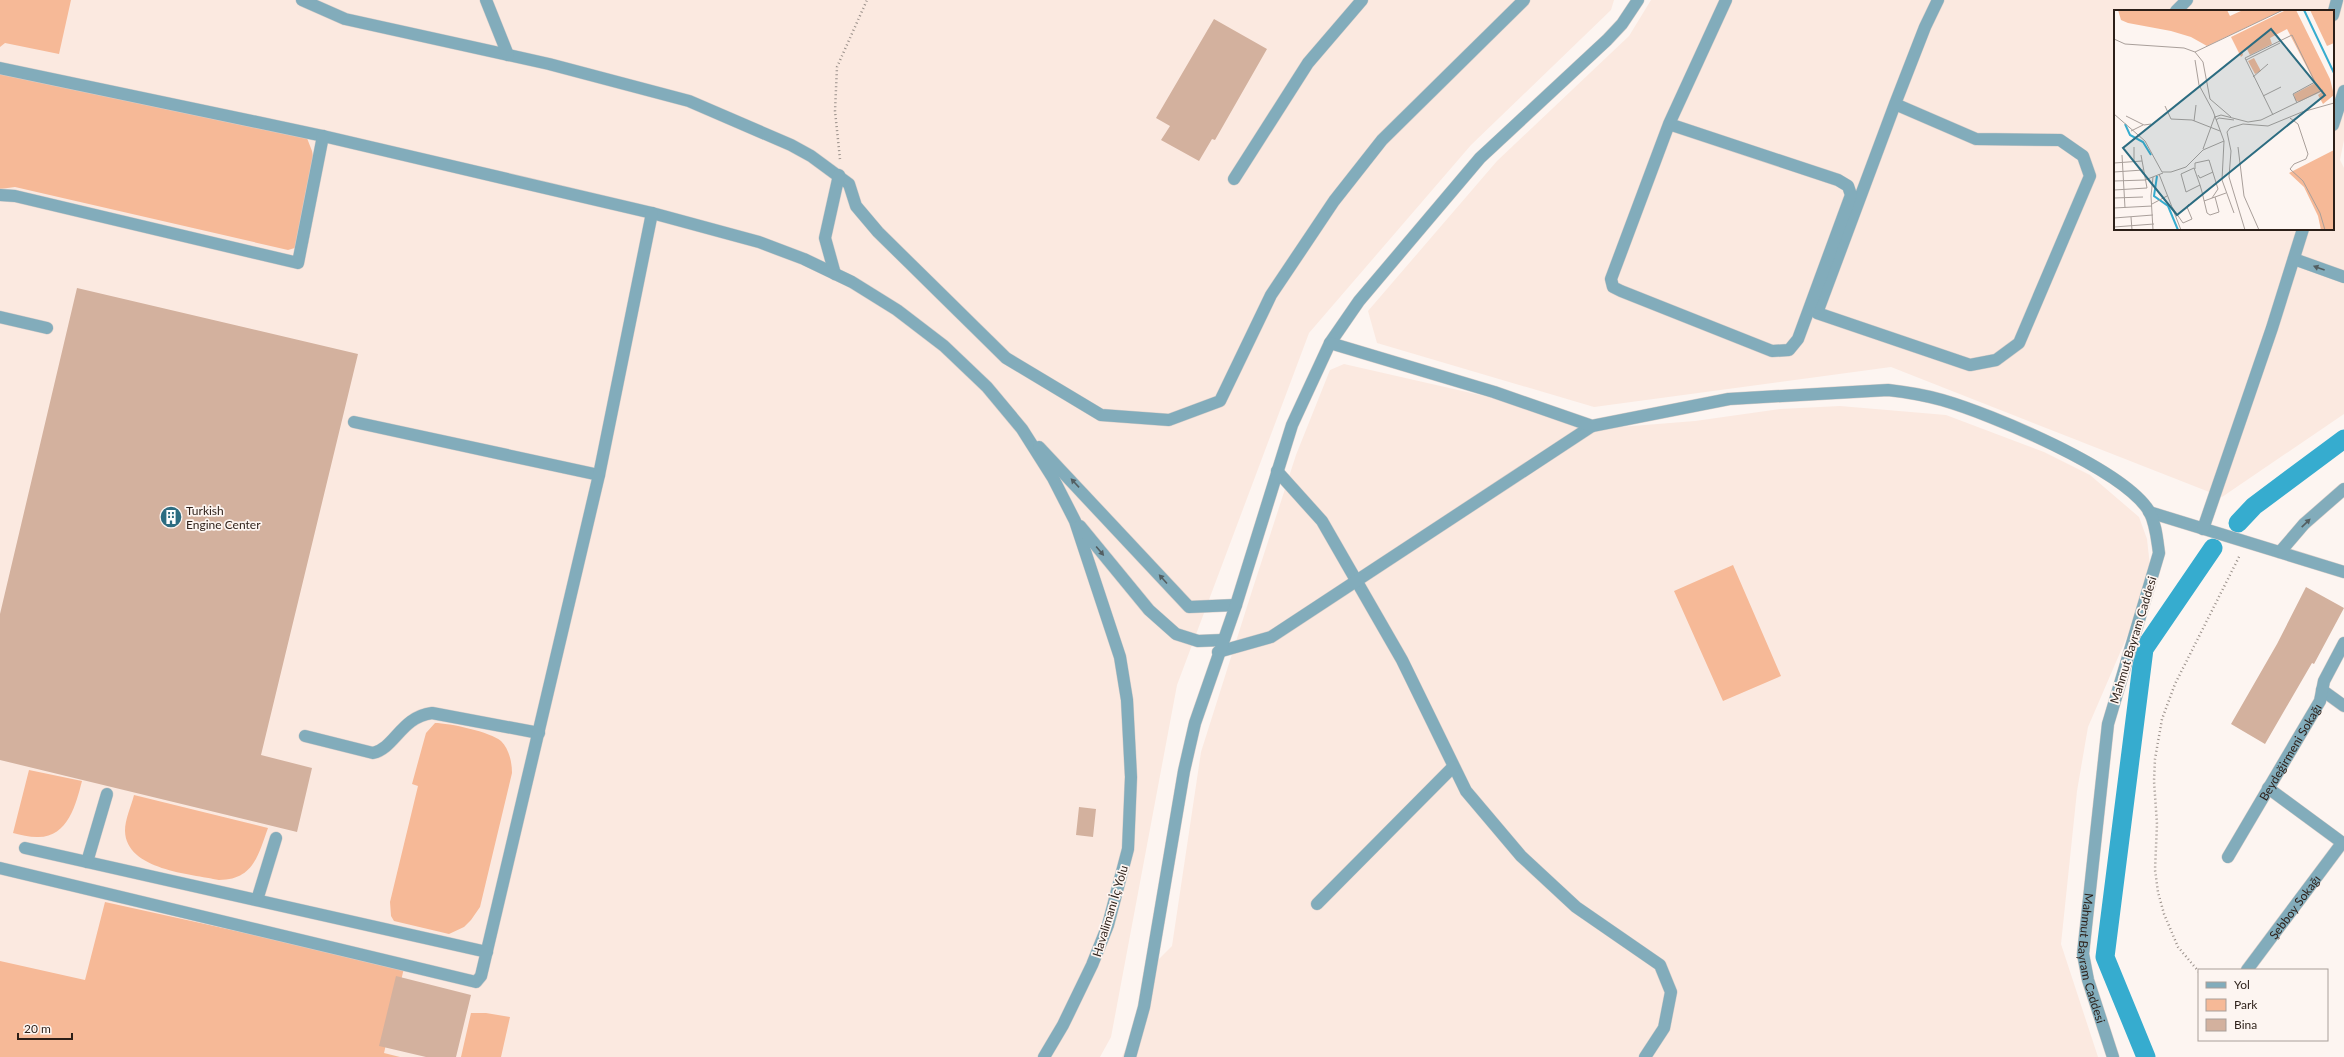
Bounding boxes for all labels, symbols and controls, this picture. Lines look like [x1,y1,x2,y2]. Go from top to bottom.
inset map [2114,10,2334,230]
one-way arrow [2313,265,2325,271]
one-way arrow [1070,478,1079,489]
place label: Turkish Engine Center [186,503,261,532]
building icon: Turkish Engine Center [158,504,184,530]
one-way arrow [2301,518,2311,527]
one-way arrow [1096,545,1104,556]
one-way arrow [1159,574,1168,583]
street label: Mahmut Bayram Caddesi [2106,574,2160,705]
street label: Beydeğirmeni Sokağı [2256,701,2324,803]
street label: Havalimanı İç Yolu [1089,863,1131,959]
street label: Şebboy Sokağı [2265,872,2323,942]
street label: Mahmut Bayram Caddesi [2076,892,2109,1025]
legend [2198,969,2328,1041]
text: Yol [2234,977,2250,992]
text: Park [2234,997,2258,1012]
scale bar [18,1015,72,1041]
text: Bina [2234,1017,2257,1032]
text: 20 m [24,1021,51,1036]

